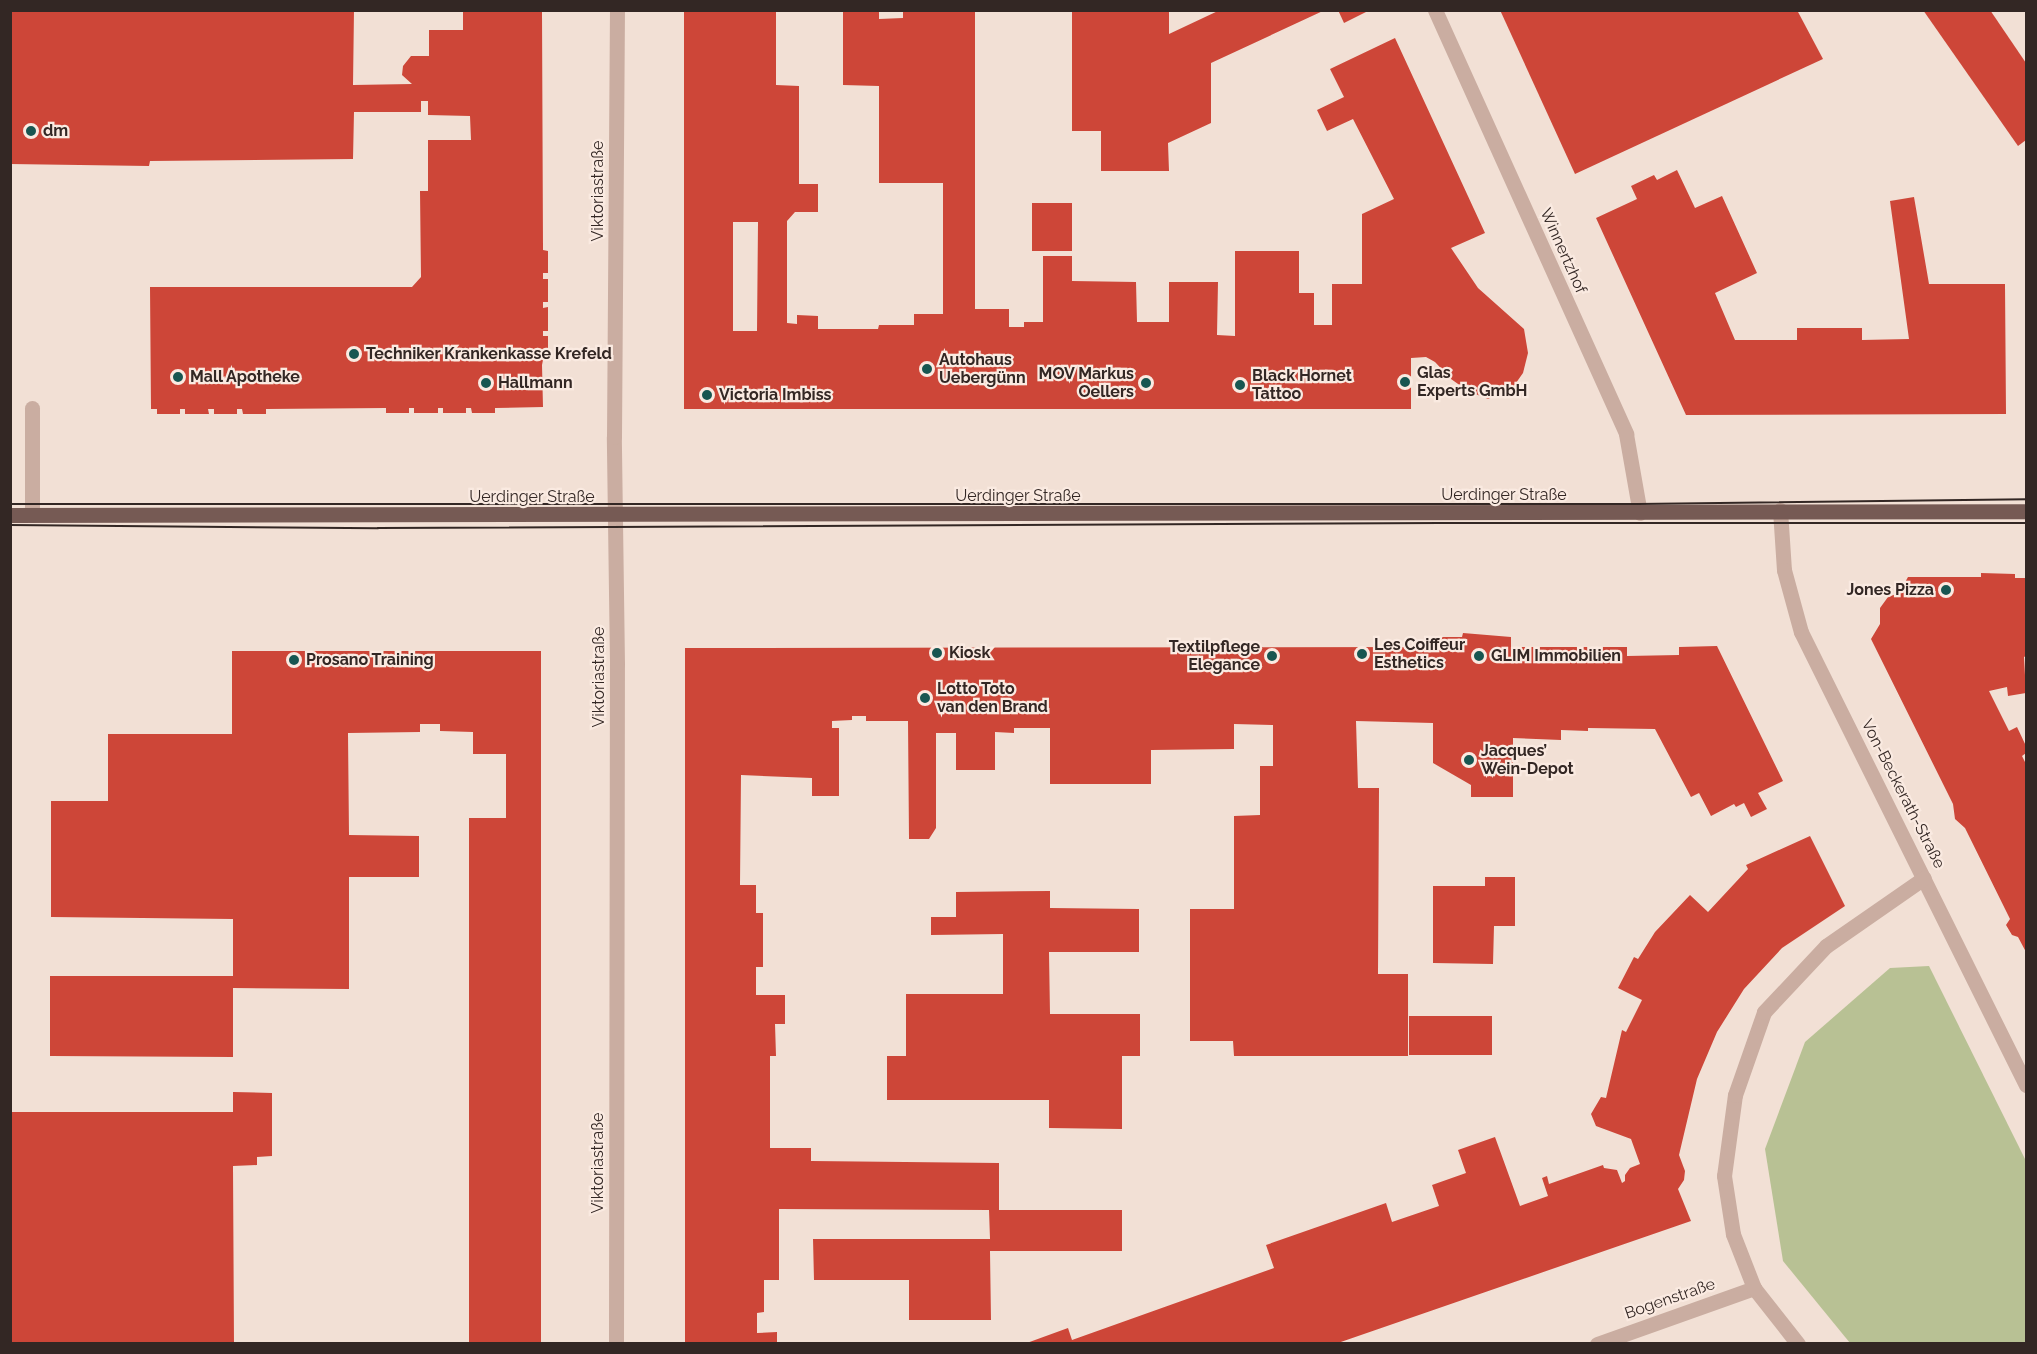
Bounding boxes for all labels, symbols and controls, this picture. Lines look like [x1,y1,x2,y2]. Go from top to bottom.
place label: dm [43,121,68,141]
marker: dm [24,124,38,138]
street label: Viktoriastraße [588,141,608,241]
street label: Winnertzhof [1536,205,1590,297]
place label: Techniker Krankenkasse Krefeld [366,344,612,364]
marker: Techniker Krankenkasse Krefeld [347,347,361,361]
place label: Autohaus Uebergünn [939,350,1026,388]
marker: Autohaus Uebergünn [920,362,934,376]
place label: Glas Experts GmbH [1417,363,1527,401]
place label: MOV Markus Oellers [1038,364,1134,402]
place label: Black Hornet Tattoo [1252,366,1352,404]
place label: Mall Apotheke [190,367,301,387]
marker: Mall Apotheke [171,370,185,384]
place label: Hallmann [498,373,573,393]
marker: Glas Experts GmbH [1398,375,1412,389]
marker: Hallmann [479,376,493,390]
marker: MOV Markus Oellers [1139,376,1153,390]
marker: Black Hornet Tattoo [1233,378,1247,392]
place label: Victoria Imbiss [719,385,831,405]
marker: Victoria Imbiss [700,388,714,402]
street label: Uerdinger Straße [1441,485,1567,505]
street label: Uerdinger Straße [955,486,1081,506]
street label: Uerdinger Straße [469,487,595,507]
place label: Jones Pizza [1847,580,1934,600]
marker: Jones Pizza [1939,583,1953,597]
street label: Viktoriastraße [589,627,609,727]
place label: Les Coiffeur Esthetics [1374,635,1465,673]
place label: Textilpflege Elegance [1169,637,1260,675]
place label: Kiosk [949,643,990,663]
marker: Kiosk [930,646,944,660]
place label: GLIM Immobilien [1491,646,1621,666]
marker: Les Coiffeur Esthetics [1355,647,1369,661]
marker: Textilpflege Elegance [1265,649,1279,663]
marker: GLIM Immobilien [1472,649,1486,663]
place label: Prosano Training [306,650,434,670]
marker: Prosano Training [287,653,301,667]
place label: Lotto Toto van den Brand [937,679,1048,717]
marker: Lotto Toto van den Brand [918,691,932,705]
street label: Von-Beckerath-Straße [1857,716,1949,872]
place label: Jacques’ Wein-Depot [1481,741,1574,779]
marker: Jacques’ Wein-Depot [1462,753,1476,767]
street label: Viktoriastraße [588,1113,608,1213]
street label: Bogenstraße [1622,1275,1718,1323]

